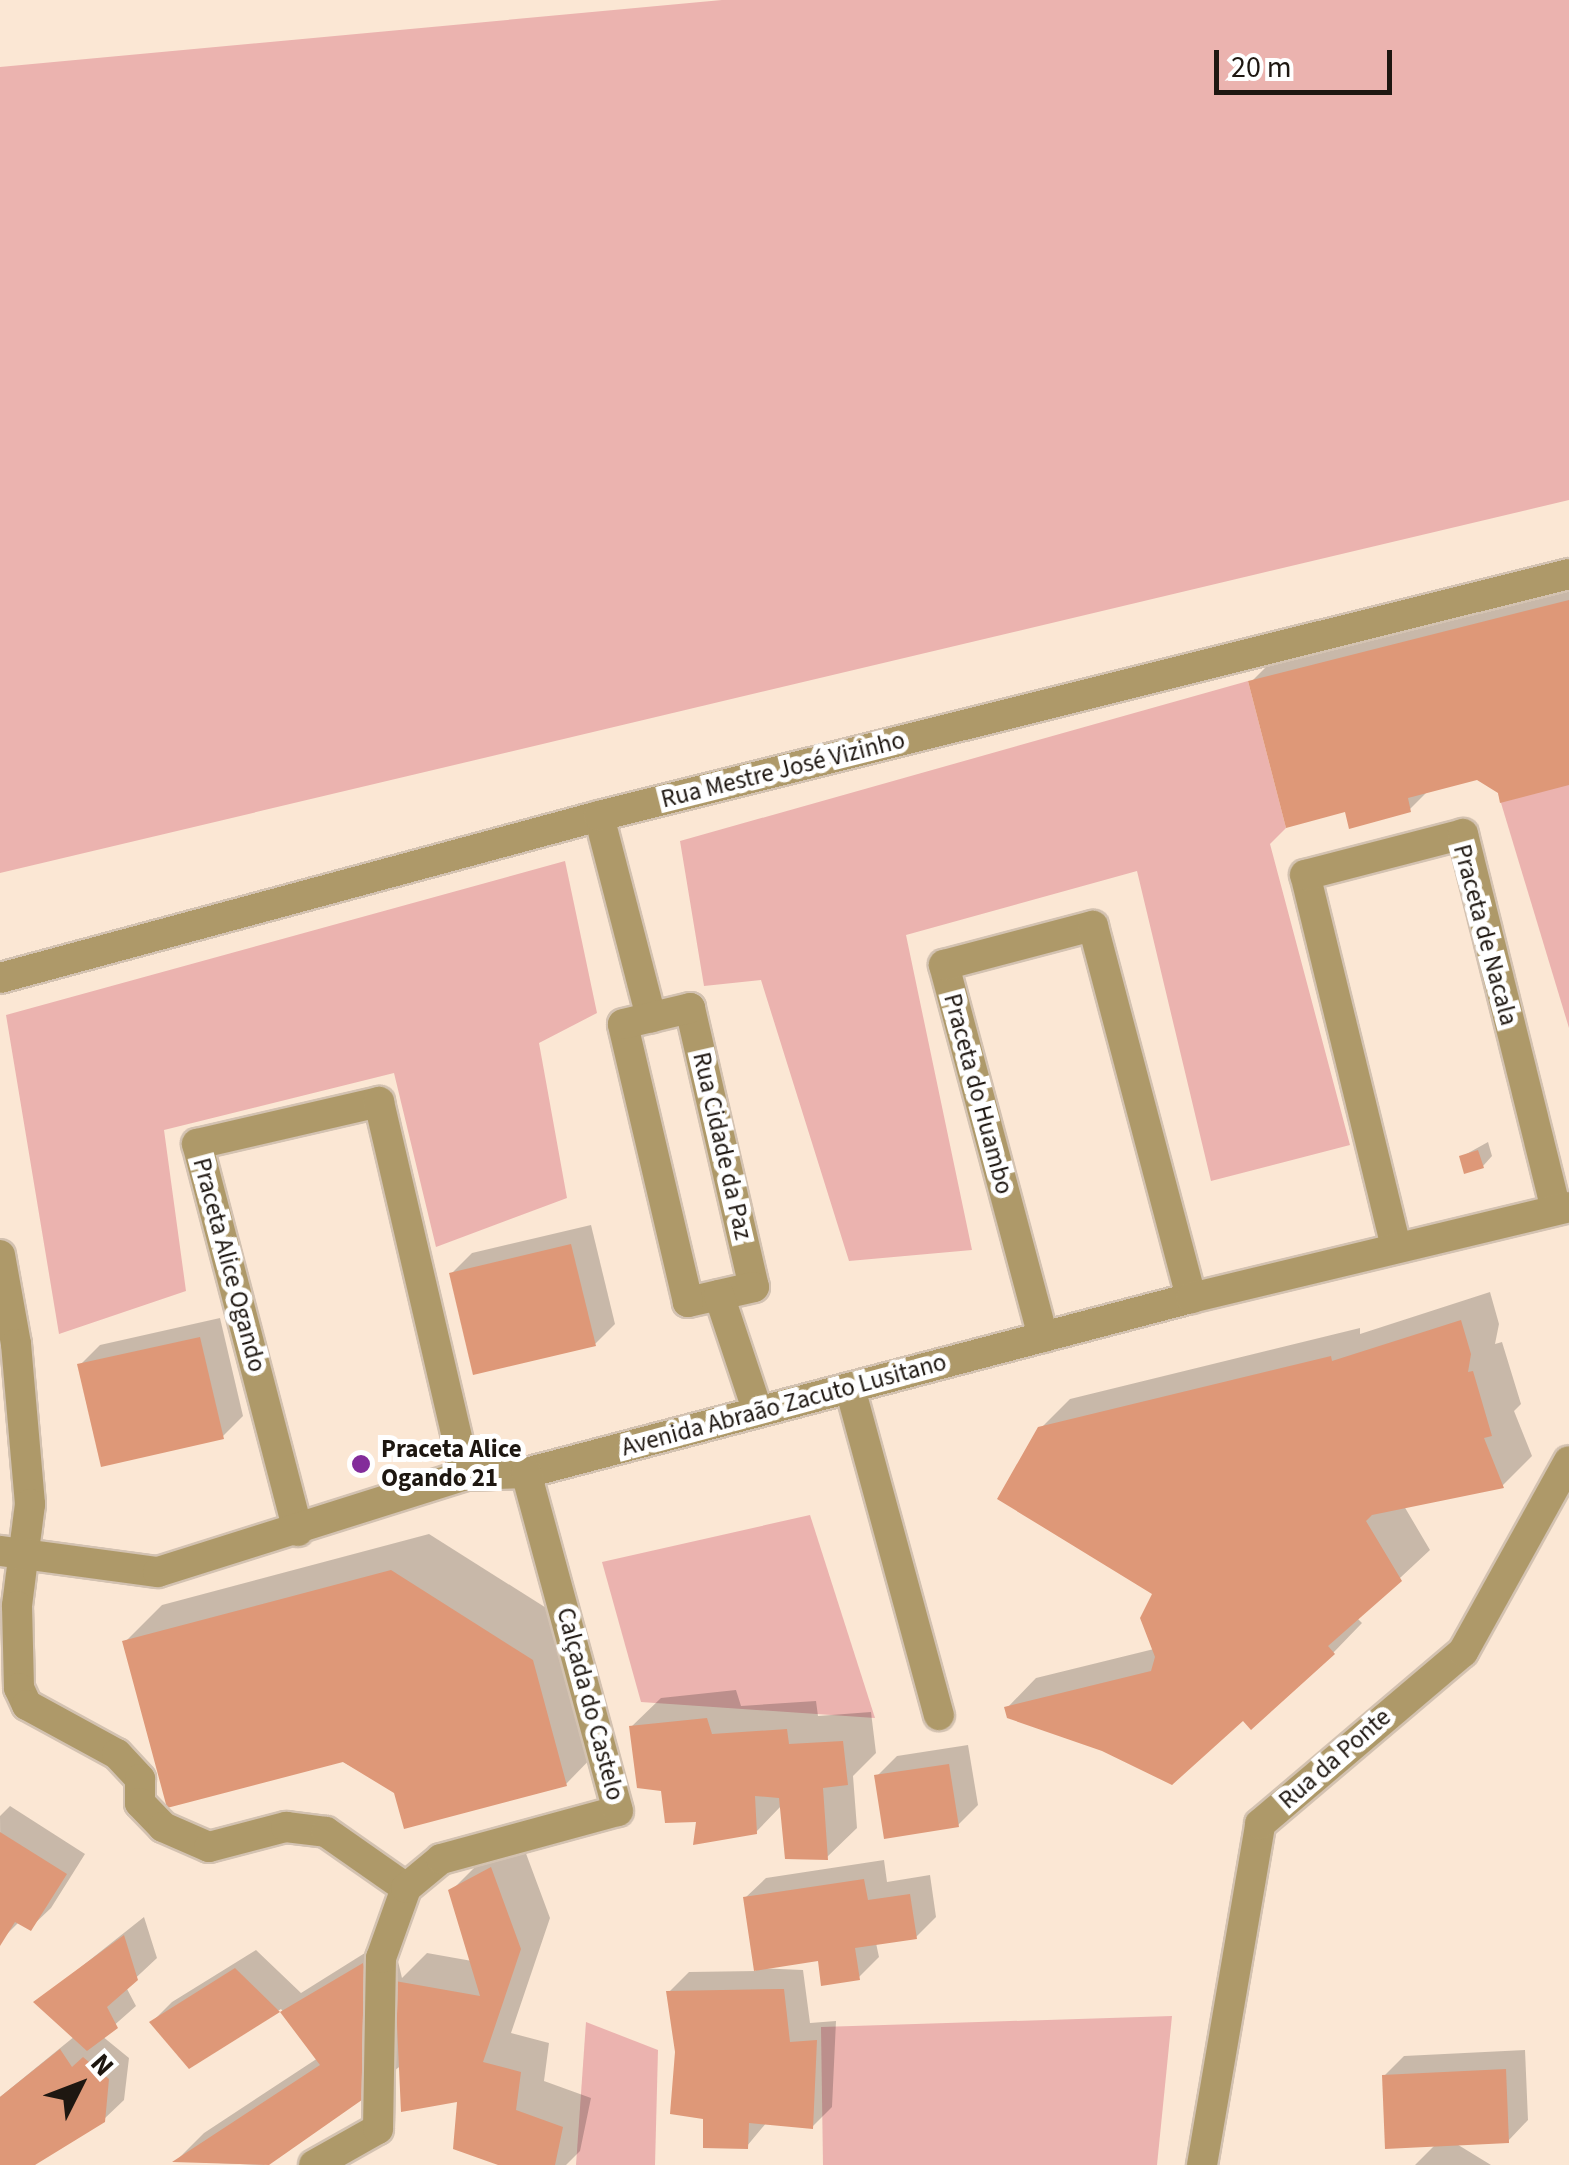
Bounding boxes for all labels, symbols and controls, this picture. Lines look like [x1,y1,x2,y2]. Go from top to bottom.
scale bar [1219,30,1396,92]
text: 20 m [1231,46,1292,89]
street label: Rua Mestre José Vizinho [658,725,908,815]
street label: Praceta de Nacala [1446,841,1524,1029]
street label: Praceta do Huambo [937,990,1019,1198]
street label: Rua Cidade da Paz [686,1049,758,1243]
street label: Praceta Alice Ogando [186,1155,272,1375]
street label: Avenida Abraão Zacuto Lusitano [618,1347,950,1463]
place label: Praceta Alice Ogando 21 [381,1435,522,1494]
marker: Praceta Alice Ogando 21 [350,1453,372,1475]
street label: Calçada do Castelo [550,1604,630,1804]
street label: Rua da Ponte [1273,1702,1397,1816]
north arrow [30,2035,130,2135]
text: N [81,2045,123,2085]

